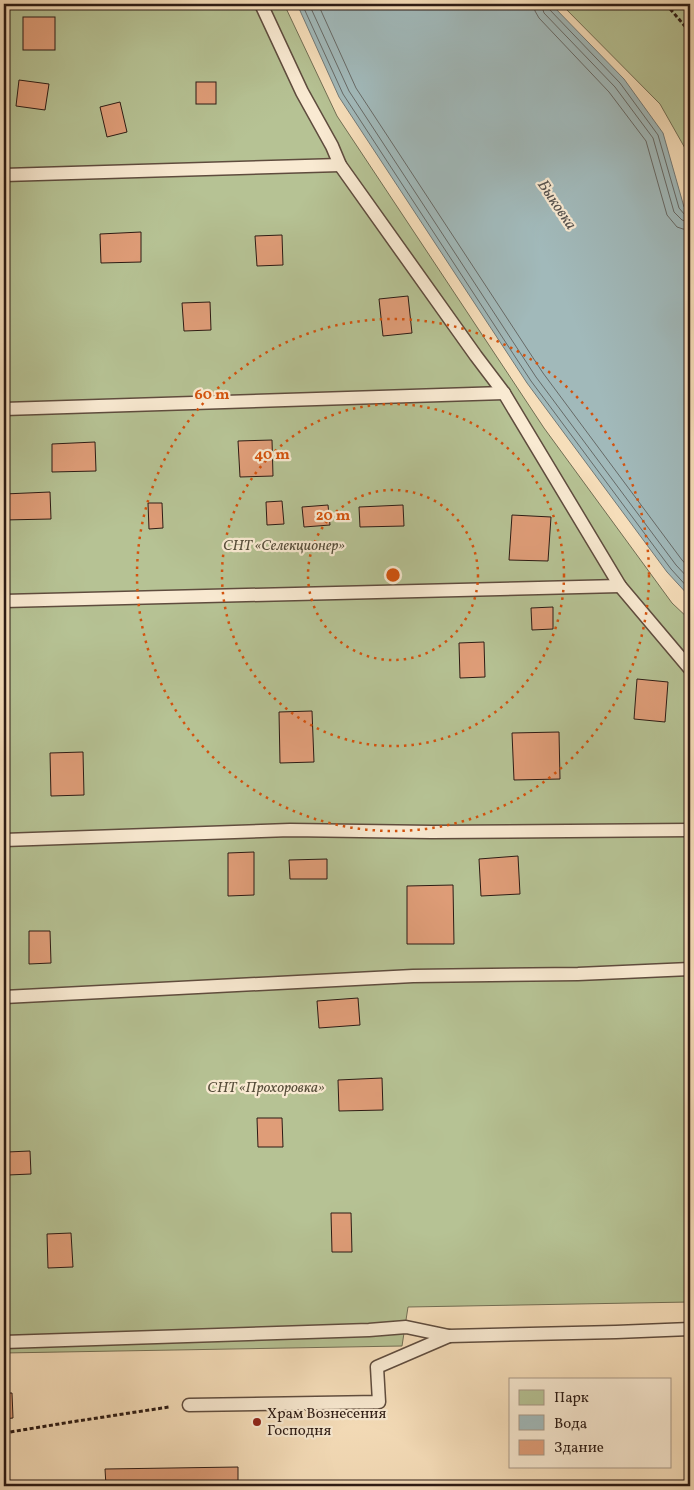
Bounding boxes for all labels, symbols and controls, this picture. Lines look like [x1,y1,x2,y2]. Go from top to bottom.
water label: Быковка [532,176,581,235]
text: 60 m [195,385,230,406]
text: 40 m [254,445,290,466]
text: 20 m [316,506,351,527]
park label: СНТ «Селекционер» [223,536,345,557]
centre of rings [384,566,402,584]
park label: СНТ «Прохоровка» [207,1078,325,1099]
legend [509,1378,672,1468]
text: Парк [554,1388,589,1409]
place label: Храм Вознесения Господня [267,1404,386,1442]
text: Вода [554,1414,587,1435]
marker: Храм Вознесения Господня [251,1416,263,1428]
text: Здание [554,1438,604,1459]

